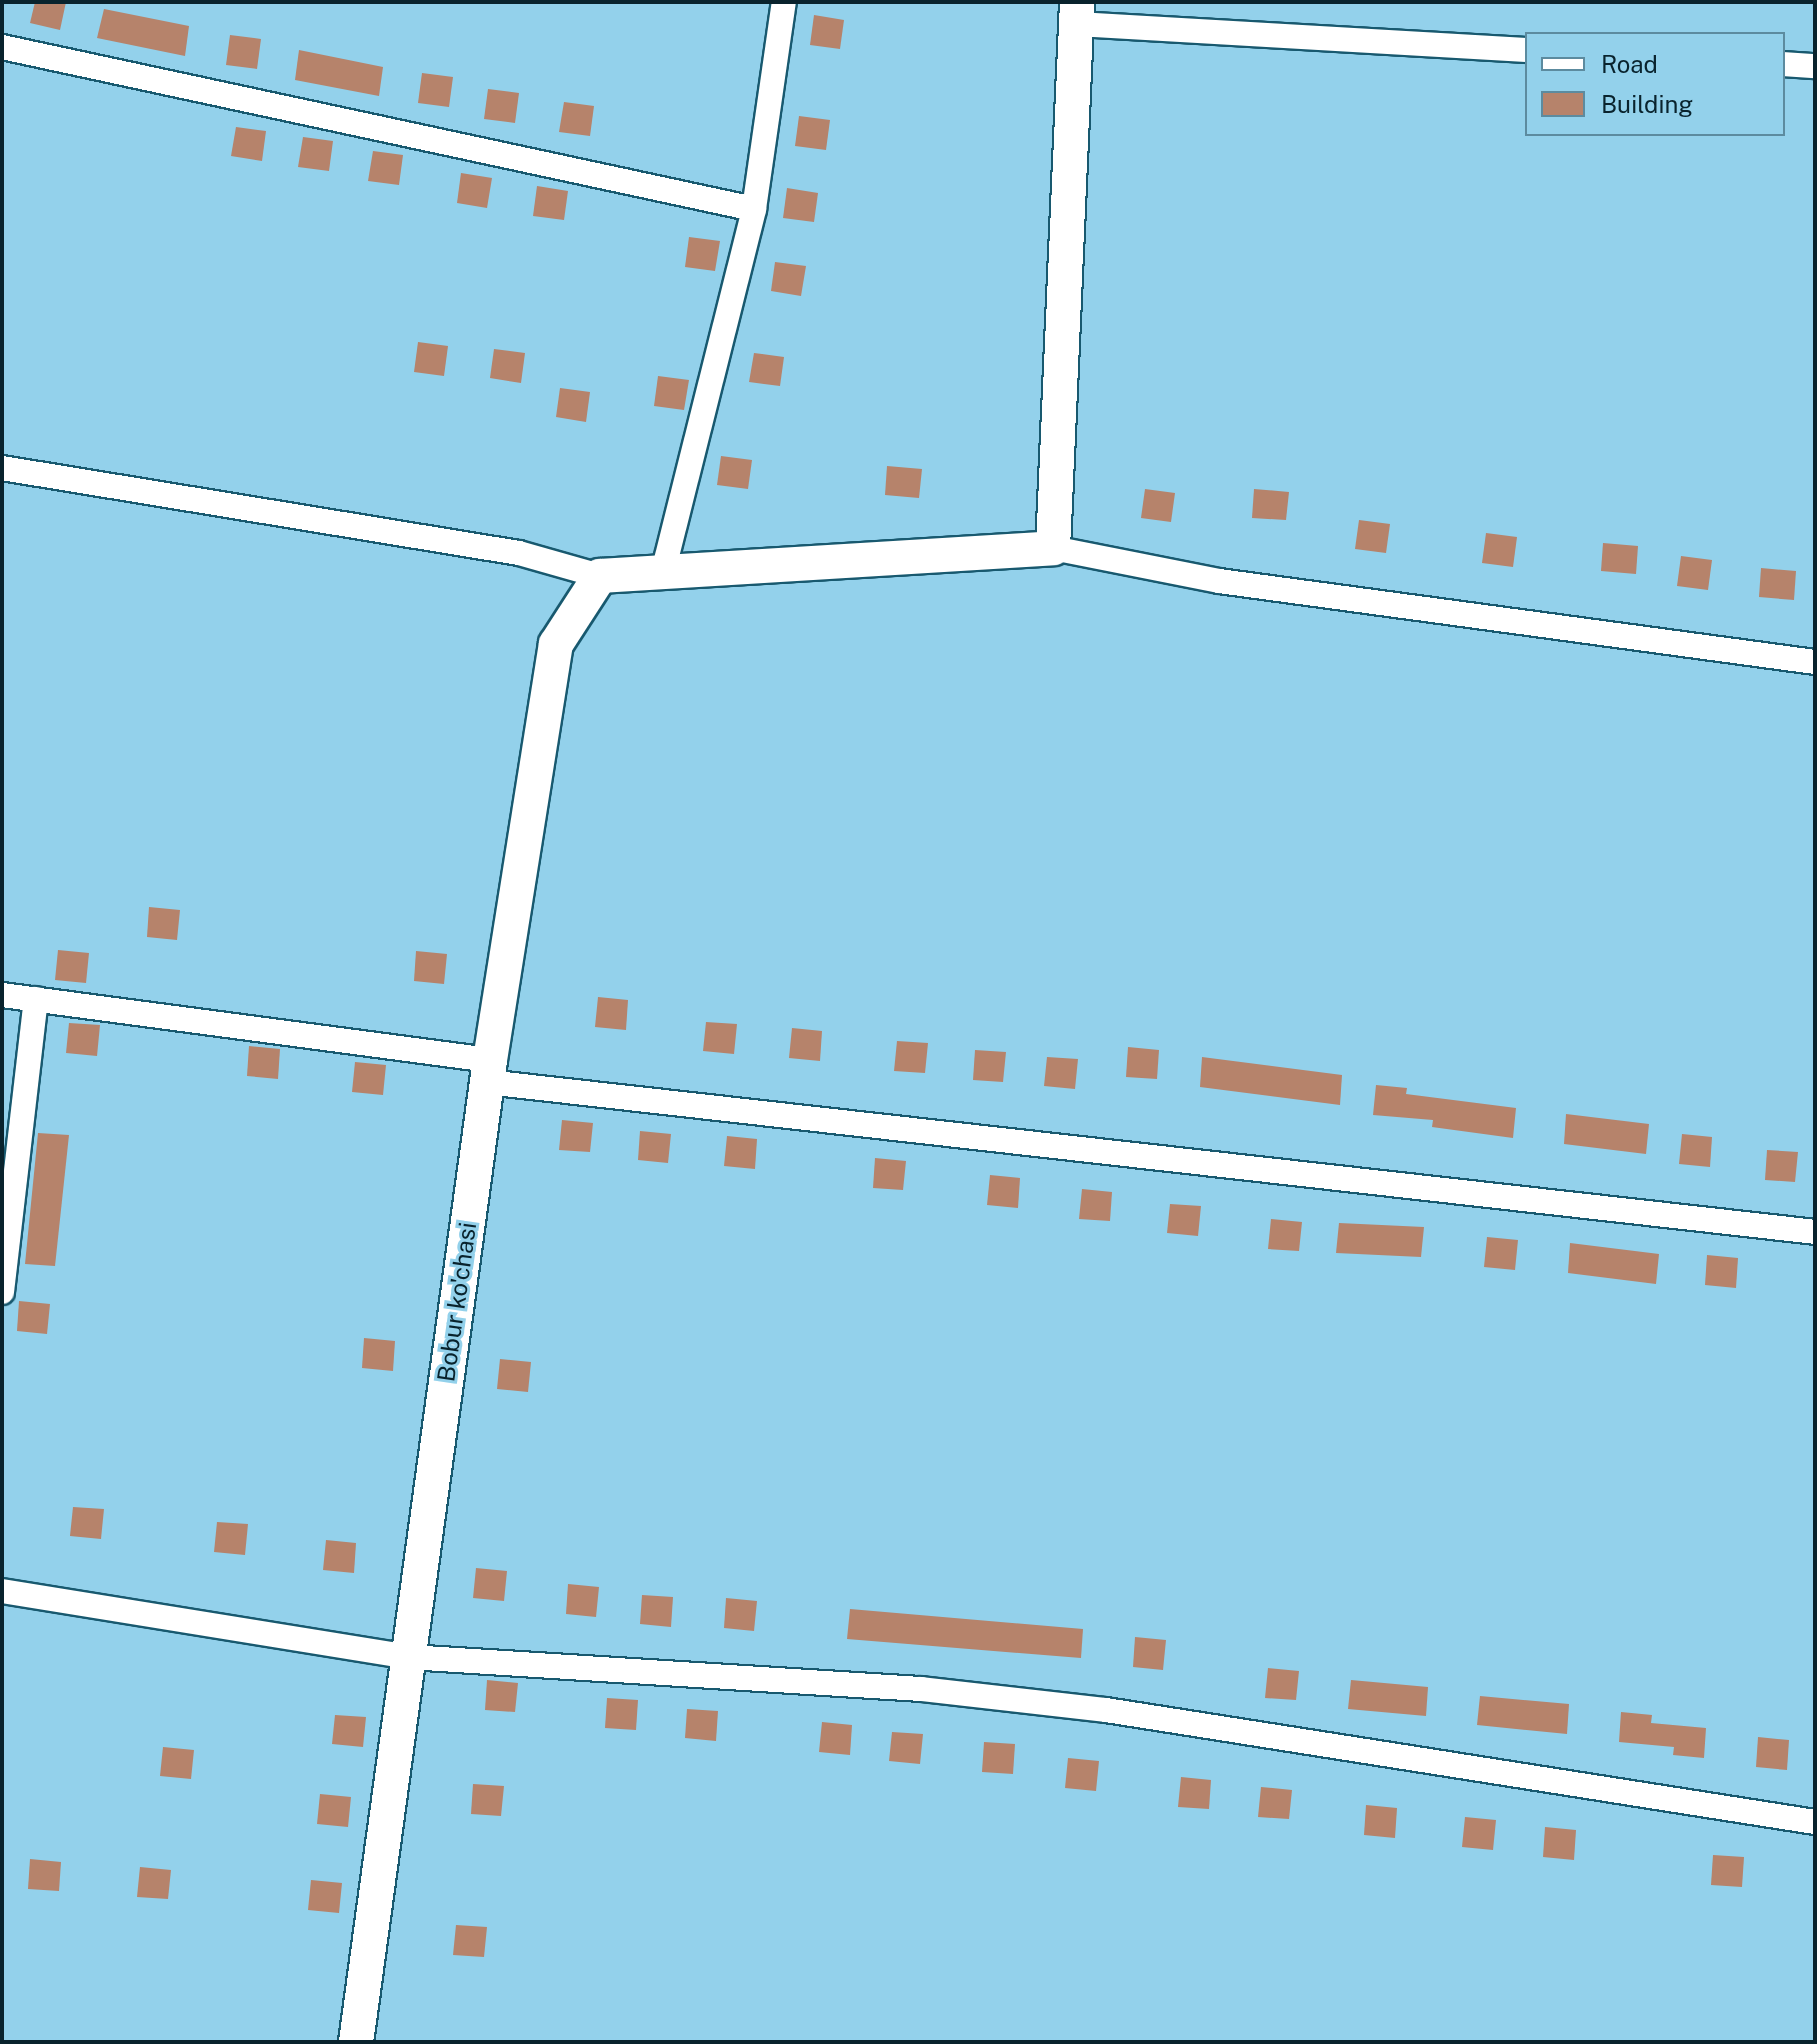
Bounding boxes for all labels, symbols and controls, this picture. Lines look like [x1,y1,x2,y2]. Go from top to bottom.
legend [1525,32,1785,136]
text: Road [1601,50,1658,78]
text: Building [1601,90,1693,118]
street label: Bobur ko'chasi [432,1221,482,1383]

